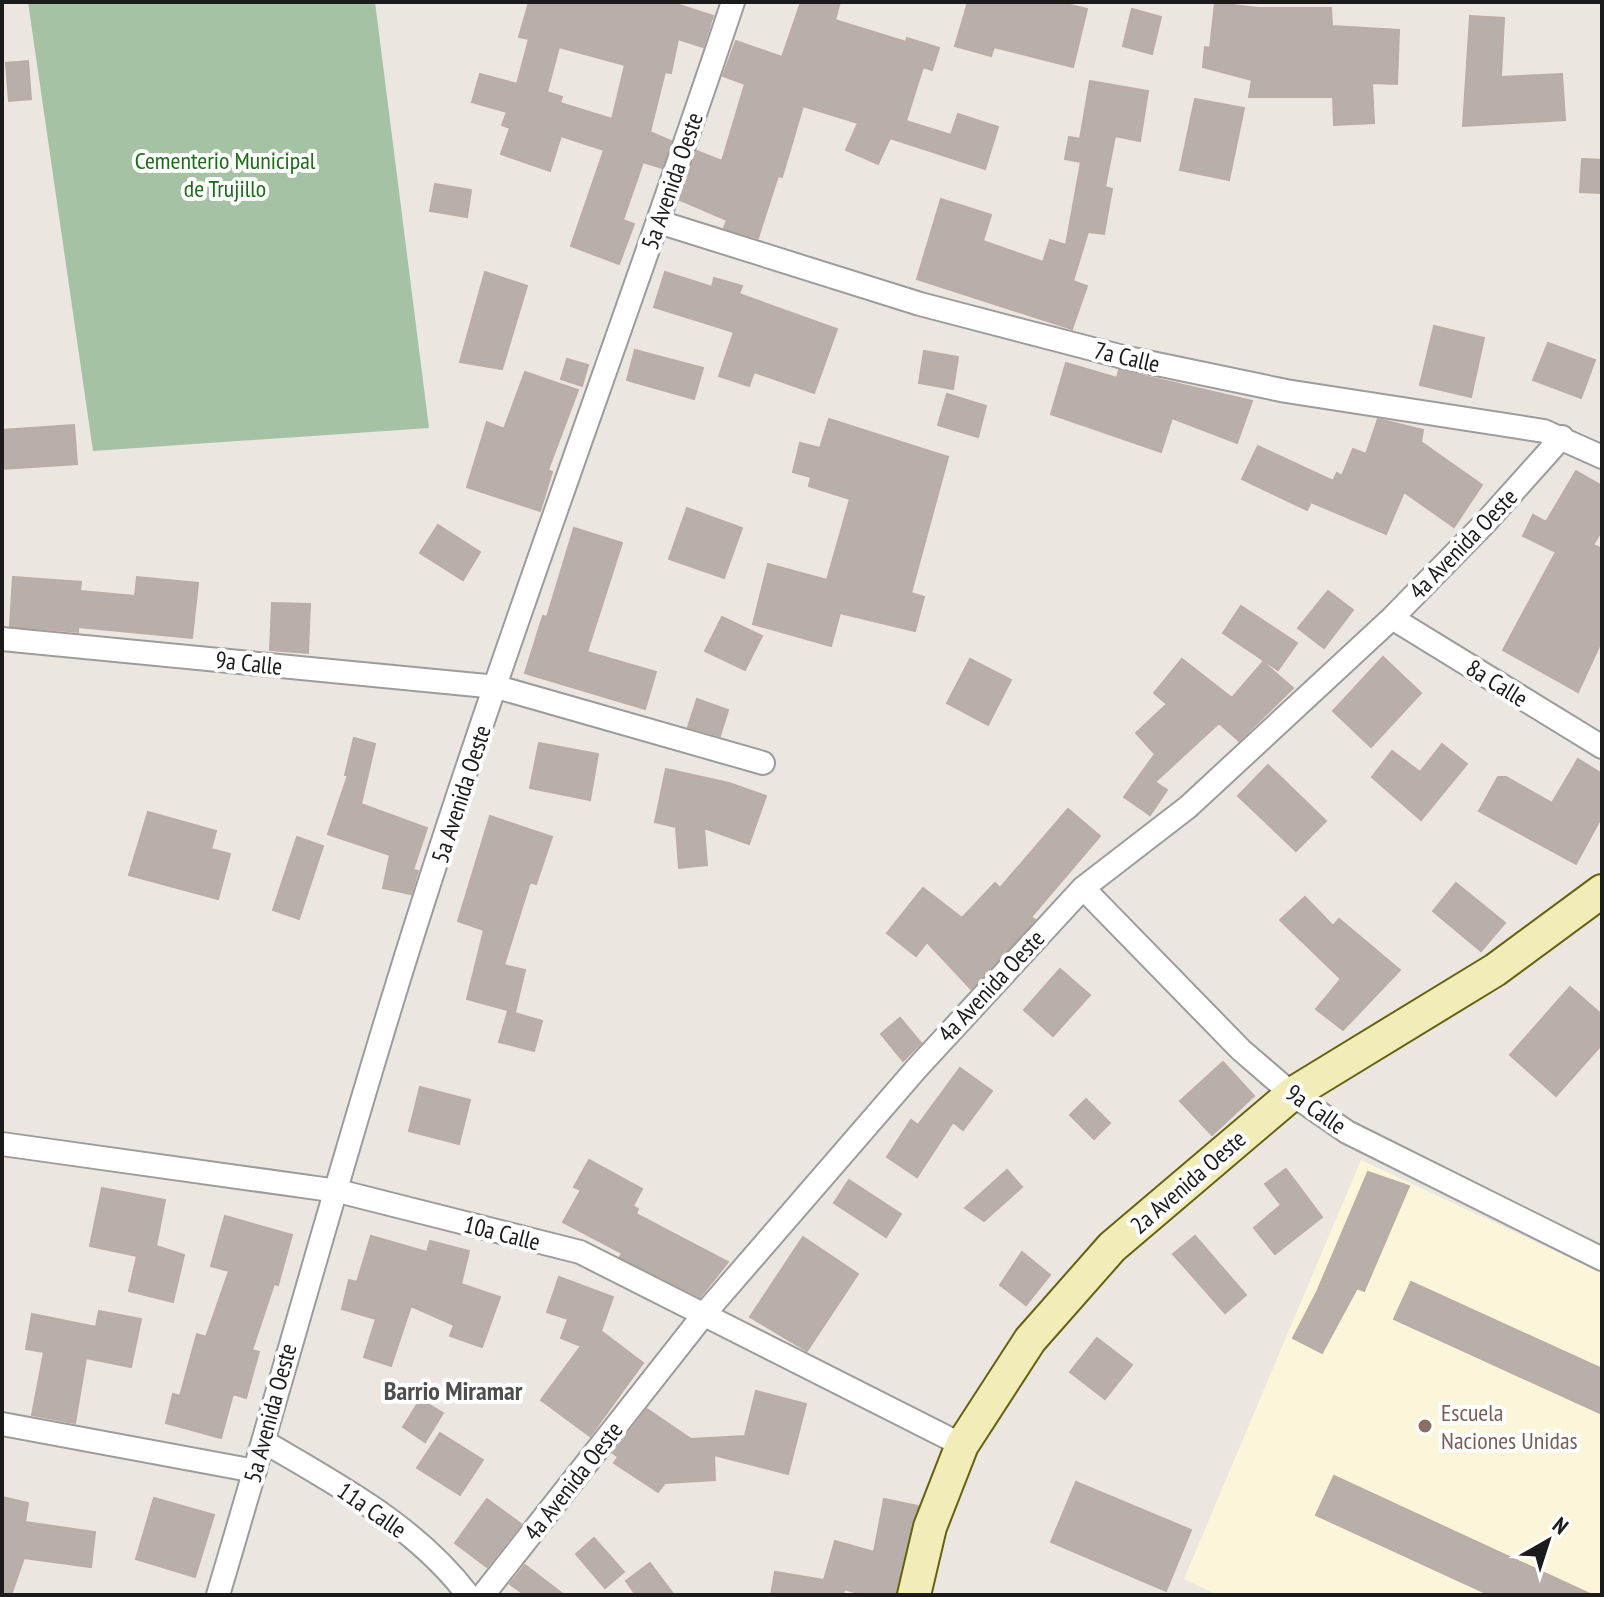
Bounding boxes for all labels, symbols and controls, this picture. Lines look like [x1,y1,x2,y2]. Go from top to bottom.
street label: 5a Avenida Oeste [634,108,710,254]
park label: Cementerio Municipal de Trujillo [135,145,316,204]
street label: 7a Calle [1091,334,1163,380]
street label: 4a Avenida Oeste [1402,482,1524,606]
street label: 9a Calle [214,644,284,682]
street label: 8a Calle [1460,652,1534,714]
street label: 5a Avenida Oeste [424,721,498,867]
street label: 4a Avenida Oeste [931,923,1051,1049]
street label: 9a Calle [1280,1077,1352,1141]
street label: 2a Avenida Oeste [1124,1123,1252,1241]
street label: 10a Calle [461,1209,543,1257]
street label: 5a Avenida Oeste [237,1340,303,1486]
district label: Barrio Miramar [384,1374,523,1407]
place label: Escuela Naciones Unidas [1441,1397,1578,1456]
street label: 4a Avenida Oeste [517,1415,629,1547]
marker: Escuela Naciones Unidas [1416,1417,1434,1435]
street label: 11a Calle [331,1475,413,1545]
north arrow [1508,1501,1588,1581]
text: N [1547,1511,1574,1540]

